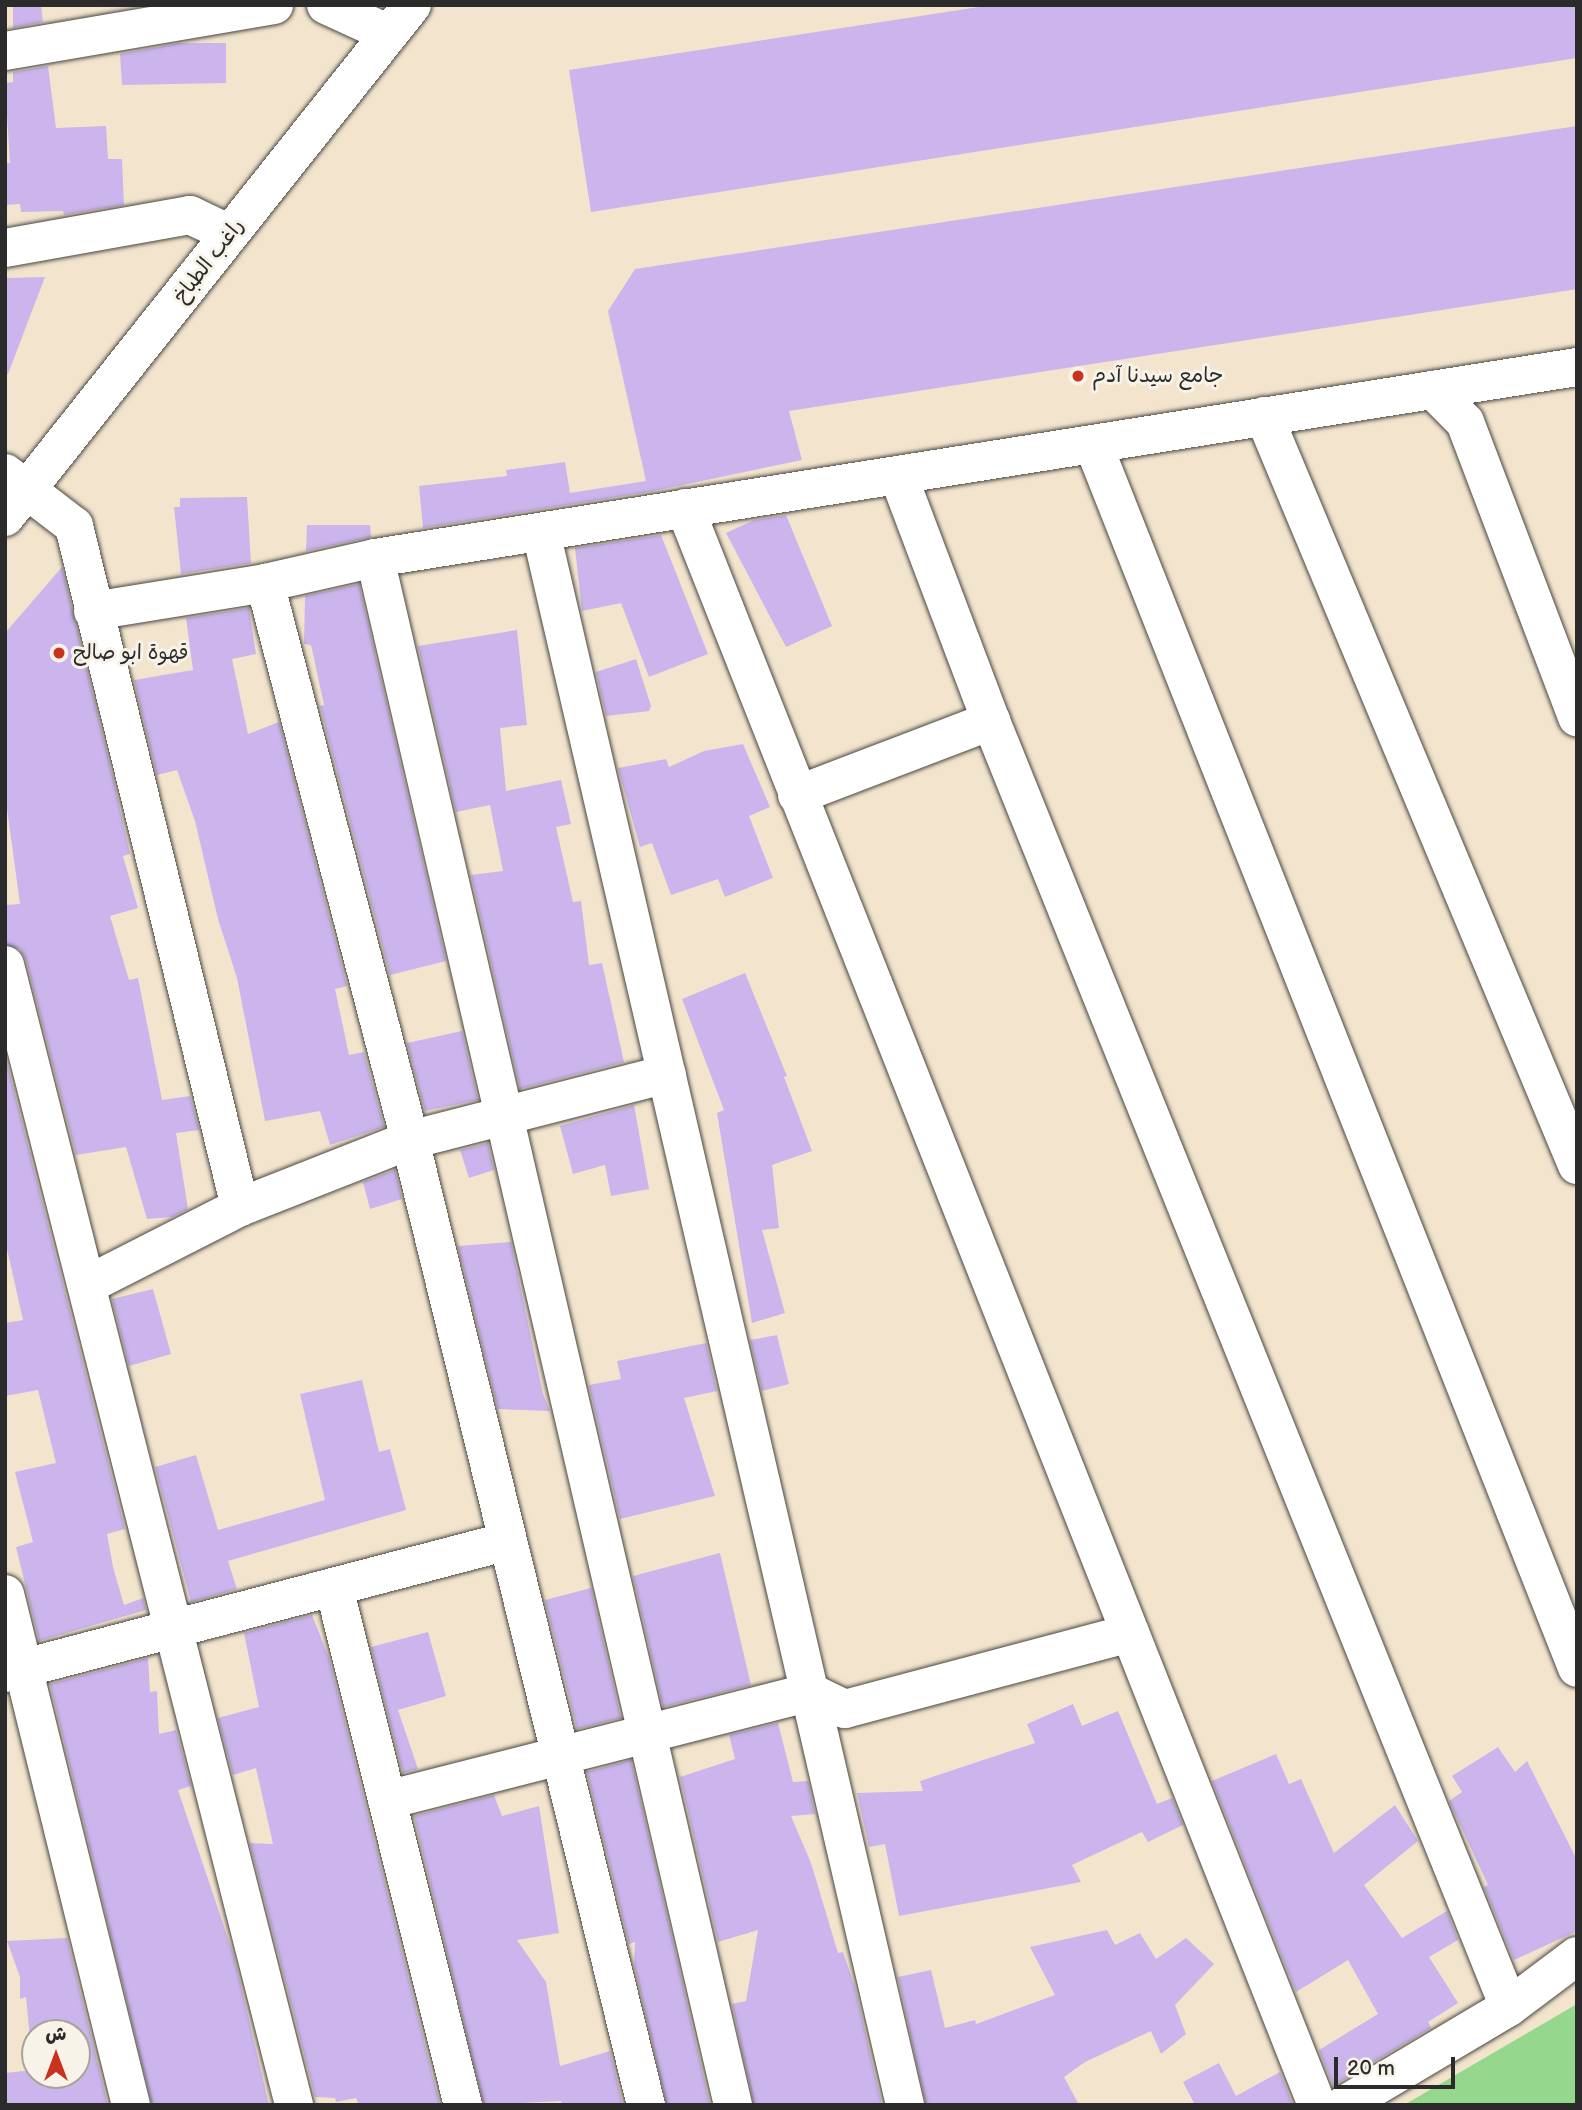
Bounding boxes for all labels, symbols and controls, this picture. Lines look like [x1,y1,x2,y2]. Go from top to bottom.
street label: راغب الطباخ [168,214,250,308]
place label: جامع سيدنا آدم [1092,363,1223,389]
marker: جامع سيدنا آدم [1070,368,1086,384]
place label: قهوة ابو صالح [73,640,188,666]
marker: قهوة ابو صالح [51,645,67,661]
north arrow [21,2019,91,2089]
text: ش [46,2023,66,2046]
scale bar [1337,2044,1458,2088]
text: 20 m [1347,2056,1395,2081]

